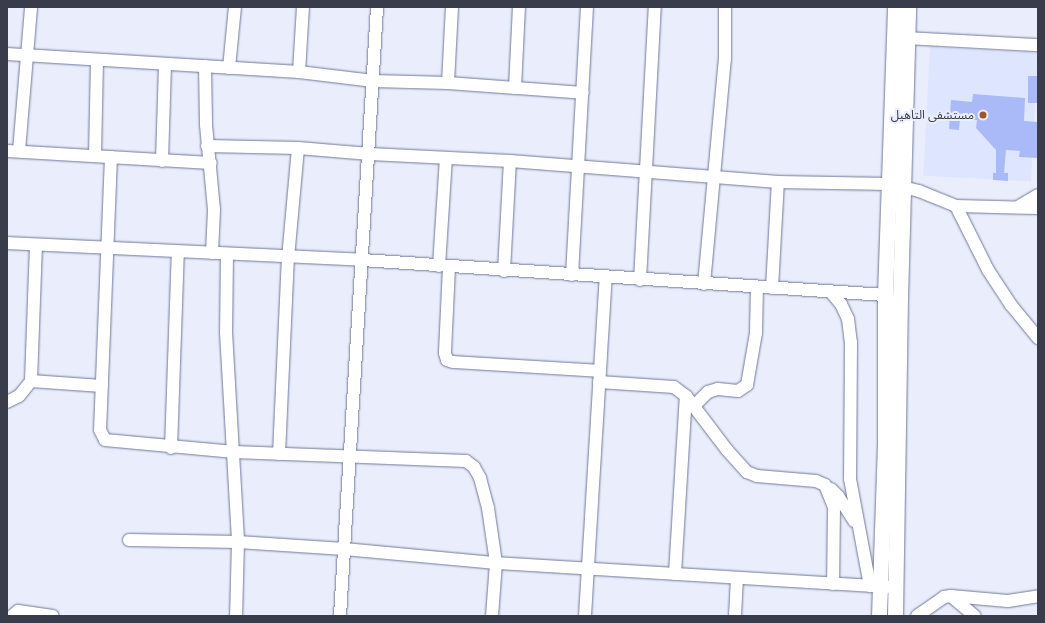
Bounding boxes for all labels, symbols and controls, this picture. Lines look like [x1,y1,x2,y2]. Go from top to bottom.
place label: مستشفى التاهيل [891,108,974,122]
marker: مستشفى التاهيل [977,109,989,121]

